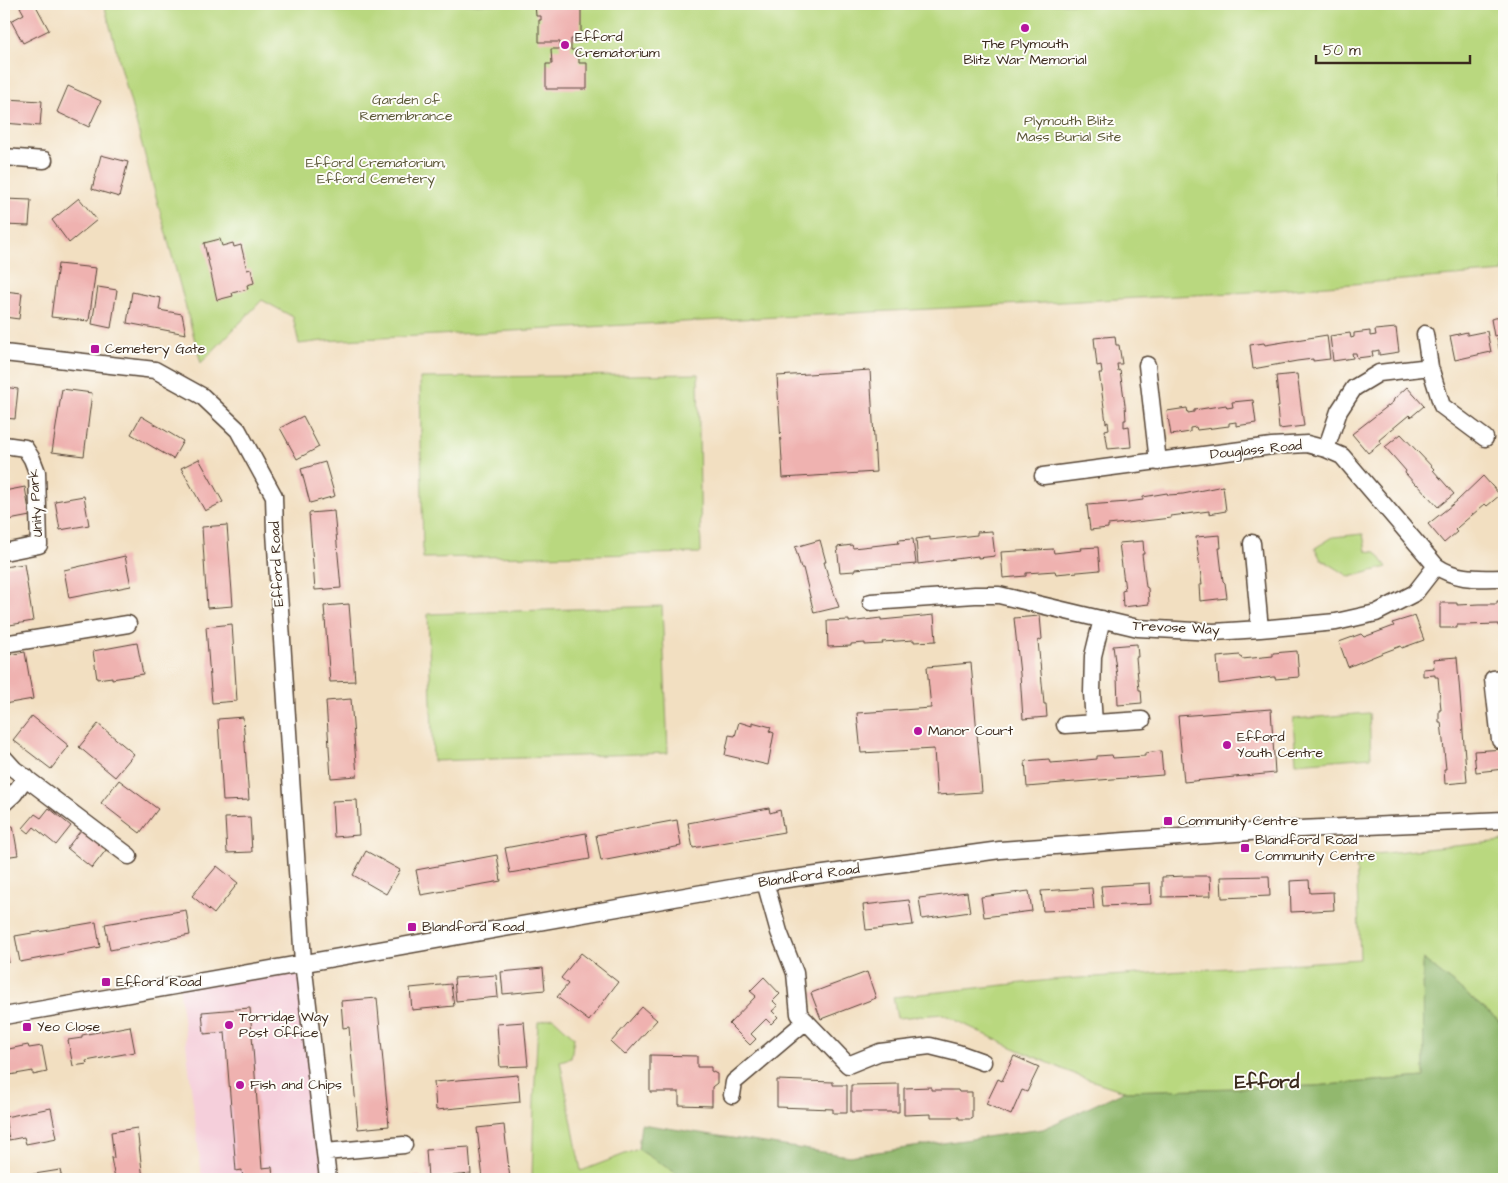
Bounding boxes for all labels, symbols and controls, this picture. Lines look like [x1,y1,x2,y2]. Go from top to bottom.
marker: The Plymouth Blitz War Memorial [1019,22,1031,34]
place label: Efford Crematorium [575,27,660,63]
scale bar [1316,32,1469,64]
place label: The Plymouth Blitz War Memorial [963,34,1087,70]
marker: Efford Crematorium [559,39,571,51]
text: 50 m [1323,40,1361,61]
park label: Garden of Remembrance [359,90,453,126]
park label: Plymouth Blitz Mass Burial Site [1017,111,1122,147]
park label: Efford Crematorium, Efford Cemetery [306,153,446,189]
place label: Cemetery Gate [105,339,206,359]
marker: Cemetery Gate [89,343,101,355]
street label: Douglass Road [1209,435,1303,465]
street label: Unity Park [24,468,48,538]
street label: Efford Road [265,521,289,607]
street label: Trevose Way [1132,616,1220,640]
place label: Manor Court [928,721,1014,741]
marker: Manor Court [912,725,924,737]
place label: Efford Youth Centre [1237,727,1324,763]
marker: Efford Youth Centre [1221,739,1233,751]
place label: Community Centre [1178,811,1299,831]
marker: Community Centre [1162,815,1174,827]
place label: Blandford Road Community Centre [1255,830,1376,866]
marker: Blandford Road Community Centre [1239,842,1251,854]
street label: Blandford Road [757,859,861,893]
place label: Blandford Road [422,917,524,937]
marker: Blandford Road [406,921,418,933]
place label: Efford Road [116,972,201,992]
marker: Efford Road [100,976,112,988]
place label: Torridge Way Post Office [239,1007,329,1043]
place label: Yeo Close [37,1017,101,1037]
marker: Torridge Way Post Office [223,1019,235,1031]
marker: Yeo Close [21,1021,33,1033]
district label: Efford [1235,1069,1300,1096]
place label: Fish and Chips [250,1075,342,1095]
marker: Fish and Chips [234,1079,246,1091]

